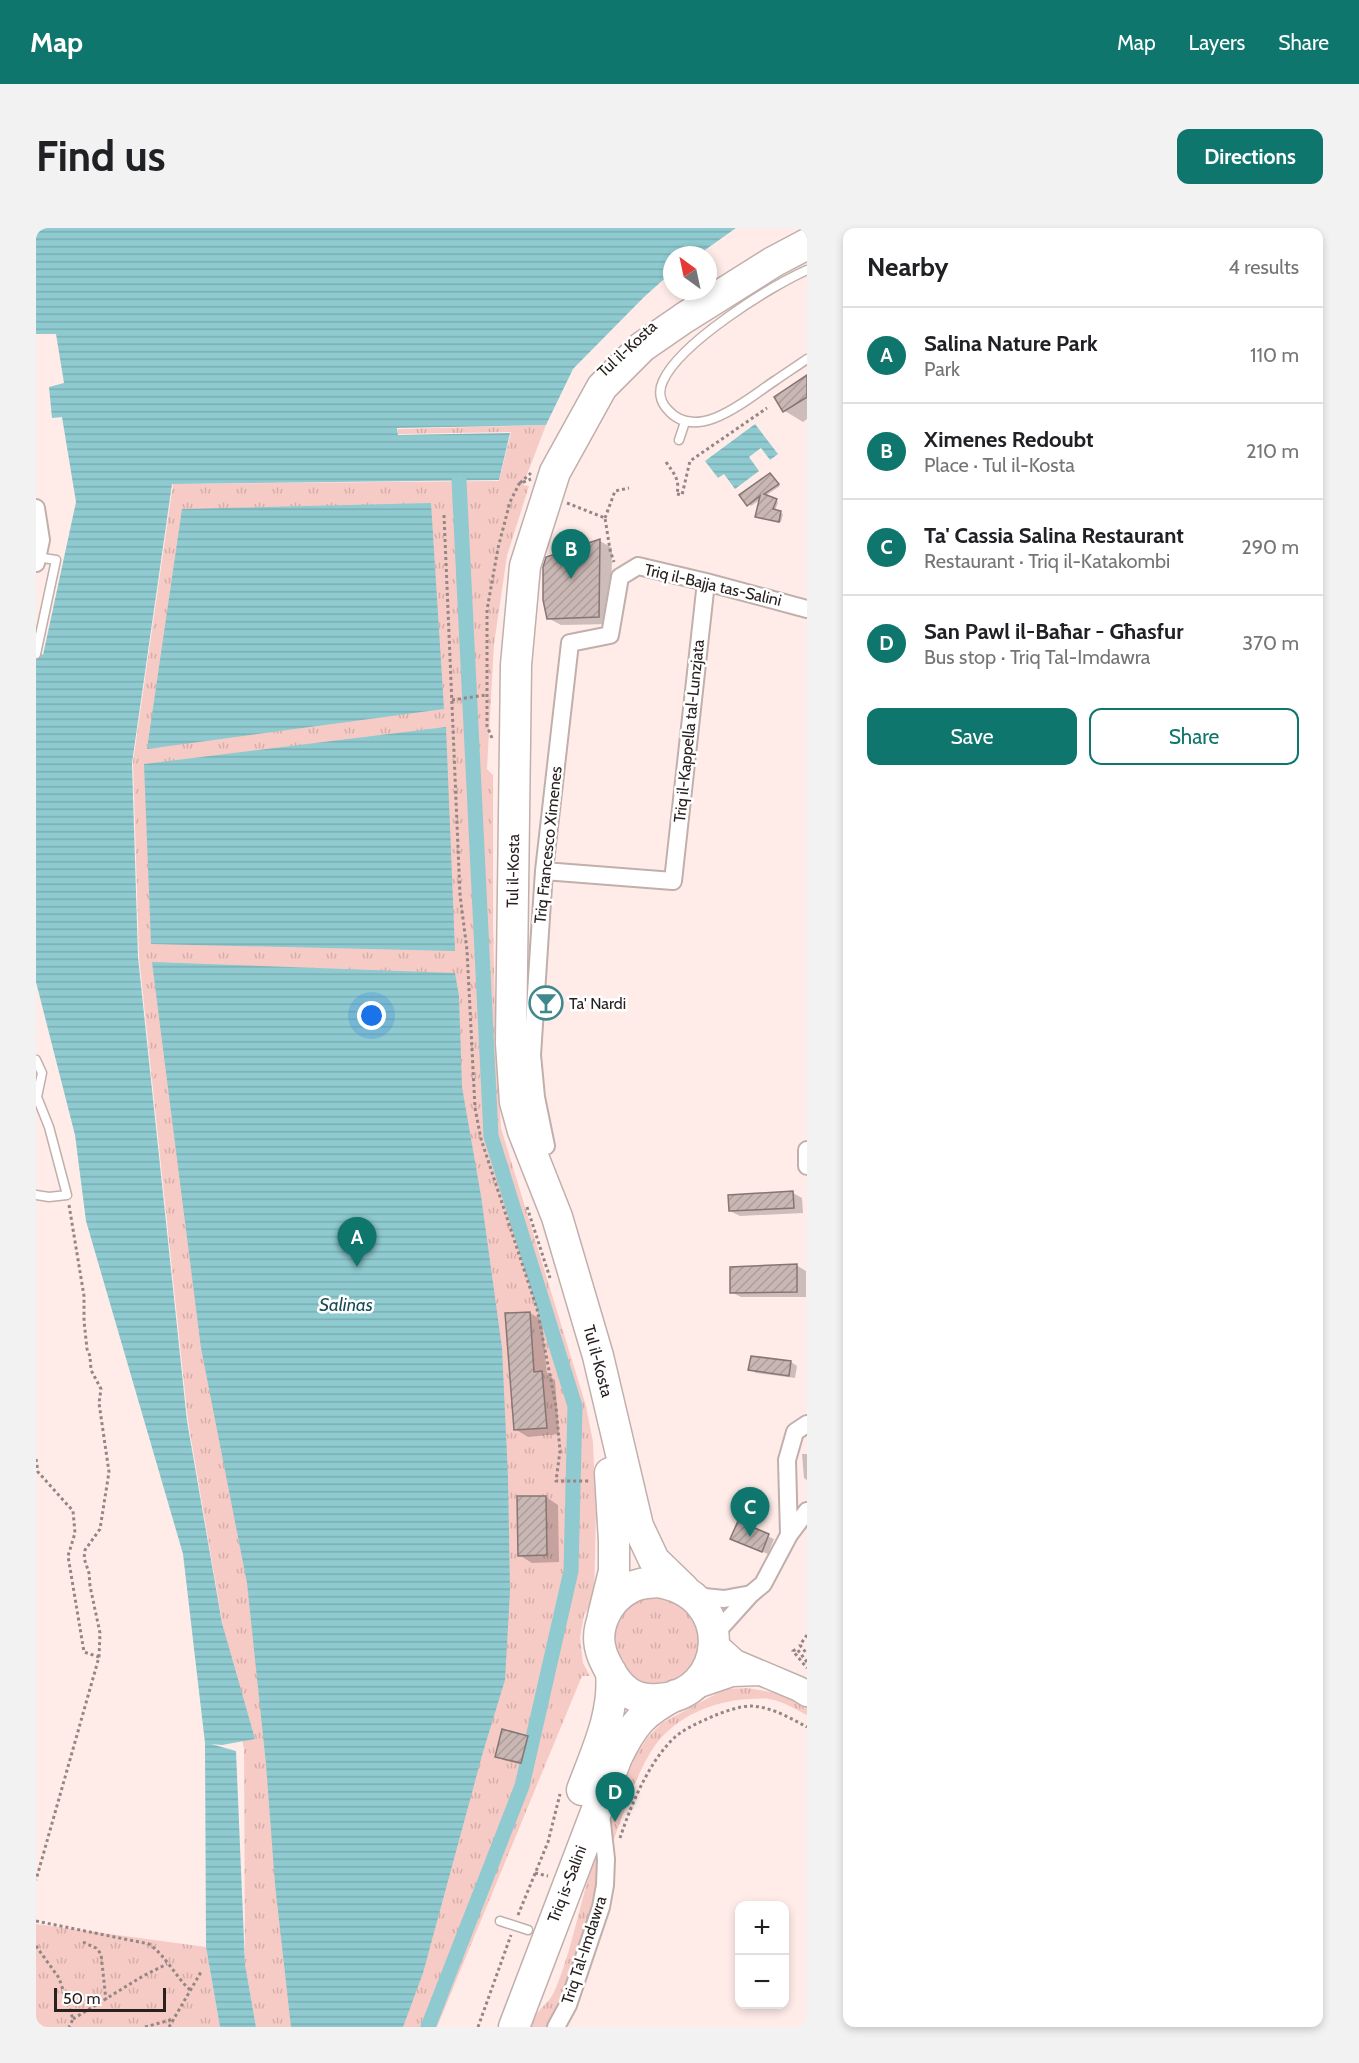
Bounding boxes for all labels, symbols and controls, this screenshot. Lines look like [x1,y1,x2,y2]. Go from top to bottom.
text: Map [30,25,83,59]
text: Map [1117,30,1156,55]
text: Layers [1189,30,1245,55]
text: Share [1278,30,1329,55]
button: Directions [1177,129,1323,184]
text: Find us [36,130,165,182]
north arrow [663,246,717,300]
text: Nearby [867,251,948,283]
text: 4 results [1228,255,1299,279]
street label: Tul il-Kosta [594,317,661,381]
text: Salina Nature Park [924,330,1098,357]
text: A [880,343,893,367]
text: 110 m [1250,343,1299,367]
text: Park [924,357,960,381]
text: Ximenes Redoubt [924,426,1094,453]
text: B [880,439,893,463]
text: 210 m [1246,439,1299,463]
text: Place · Tul il-Kosta [924,453,1075,477]
text: Ta' Cassia Salina Restaurant [924,522,1184,549]
pin: B [552,530,590,579]
text: C [880,535,893,559]
text: 290 m [1241,535,1299,559]
text: Restaurant · Triq il-Katakombi [924,549,1170,573]
street label: Triq il-Bajja tas-Salini [643,560,783,610]
text: San Pawl il-Baħar - Għasfur [924,618,1183,645]
text: D [879,631,894,655]
text: 370 m [1242,631,1299,655]
street label: Triq il-Kappella tal-Lunzjata [670,638,708,823]
text: Bus stop · Triq Tal-Imdawra [924,645,1150,669]
button: Save [867,708,1077,765]
button: Share [1089,708,1299,765]
street label: Triq Francesco Ximenes [530,765,566,925]
street label: Tul il-Kosta [503,834,523,908]
bar icon: Ta' Nardi [528,985,564,1021]
place label: Ta' Nardi [569,994,626,1013]
your location [357,1001,386,1030]
pin: A [338,1218,376,1267]
water label: Salinas [319,1294,373,1316]
street label: Tul il-Kosta [579,1323,617,1399]
pin: C [730,1488,770,1537]
pin: D [596,1772,634,1822]
street label: Triq is-Salini [544,1843,590,1925]
street label: Triq Tal-Imdawra [558,1893,611,2006]
map controls [735,1901,789,2009]
button: + [735,1901,789,1955]
button: − [735,1955,789,2009]
scale bar [54,1985,166,2012]
text: 50 m [63,1989,100,2008]

